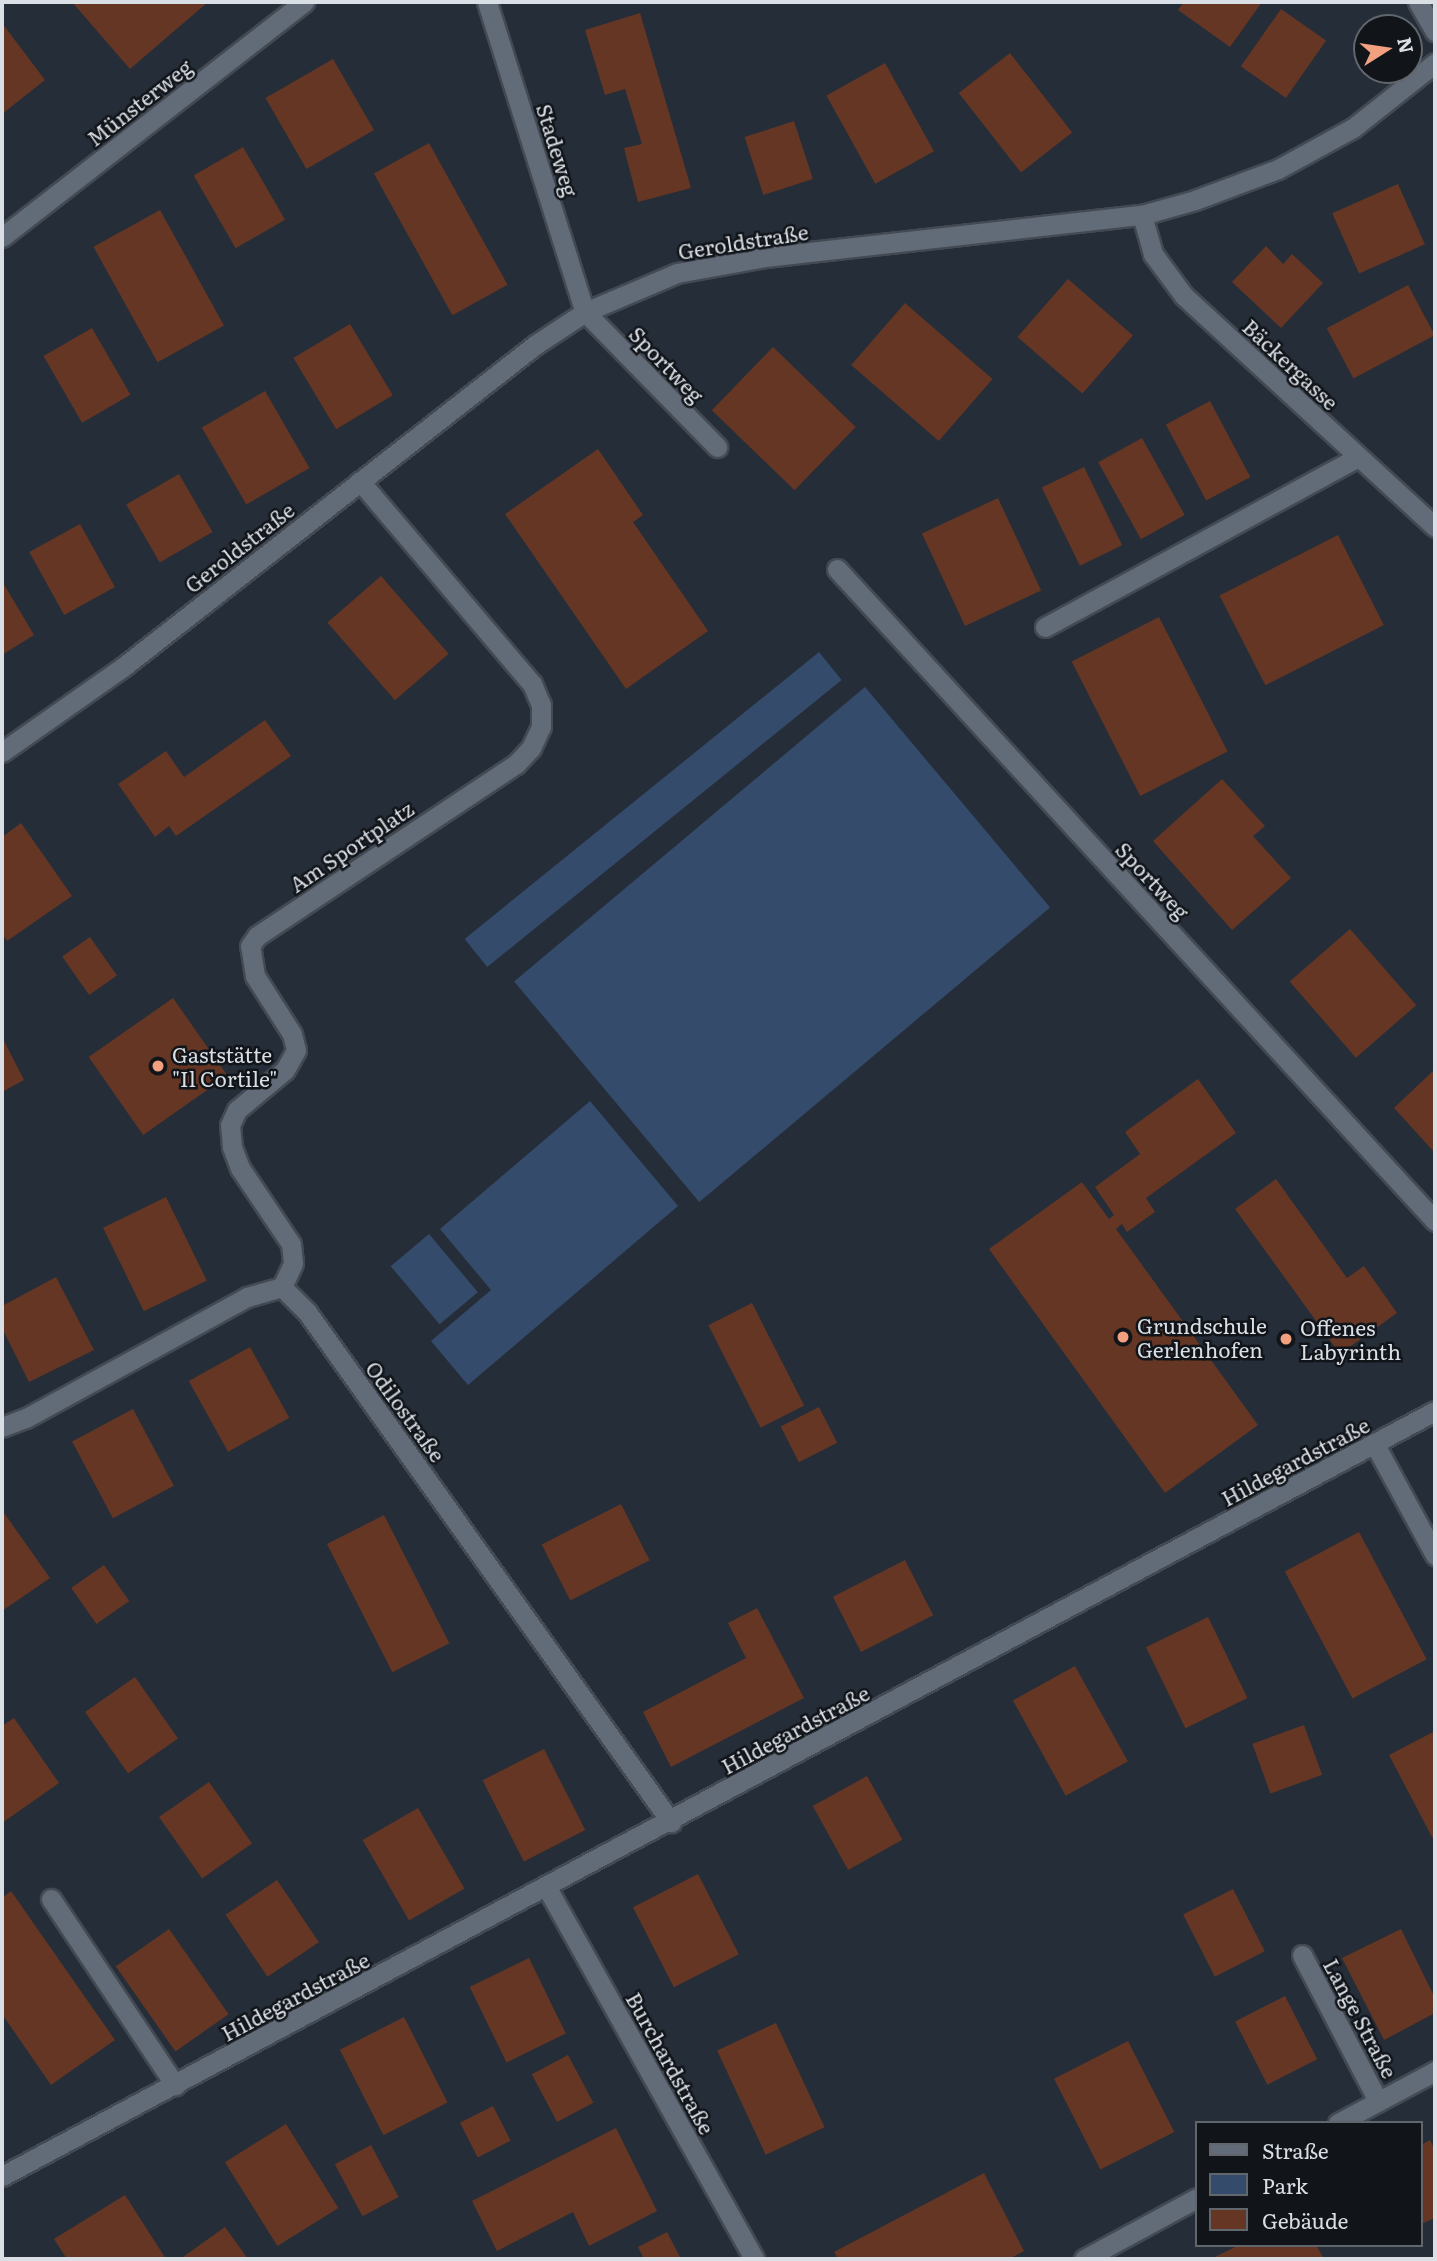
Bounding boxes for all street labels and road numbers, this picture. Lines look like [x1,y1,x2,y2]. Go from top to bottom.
street label: Münsterweg [82,53,196,151]
street label: Stadeweg [532,101,584,199]
street label: Geroldstraße [676,218,810,264]
street label: Bäckergasse [1238,313,1344,415]
street label: Sportweg [625,321,709,407]
street label: Geroldstraße [179,497,299,597]
street label: Am Sportplatz [284,795,418,897]
street label: Sportweg [1111,836,1195,924]
street label: Odilostraße [361,1356,451,1466]
street label: Hildegardstraße [1217,1411,1373,1511]
street label: Hildegardstraße [717,1679,873,1779]
street label: Hildegardstraße [217,1946,373,2046]
street label: Lange Straße [1319,1954,1403,2082]
street label: Burchardstraße [622,1988,720,2138]

